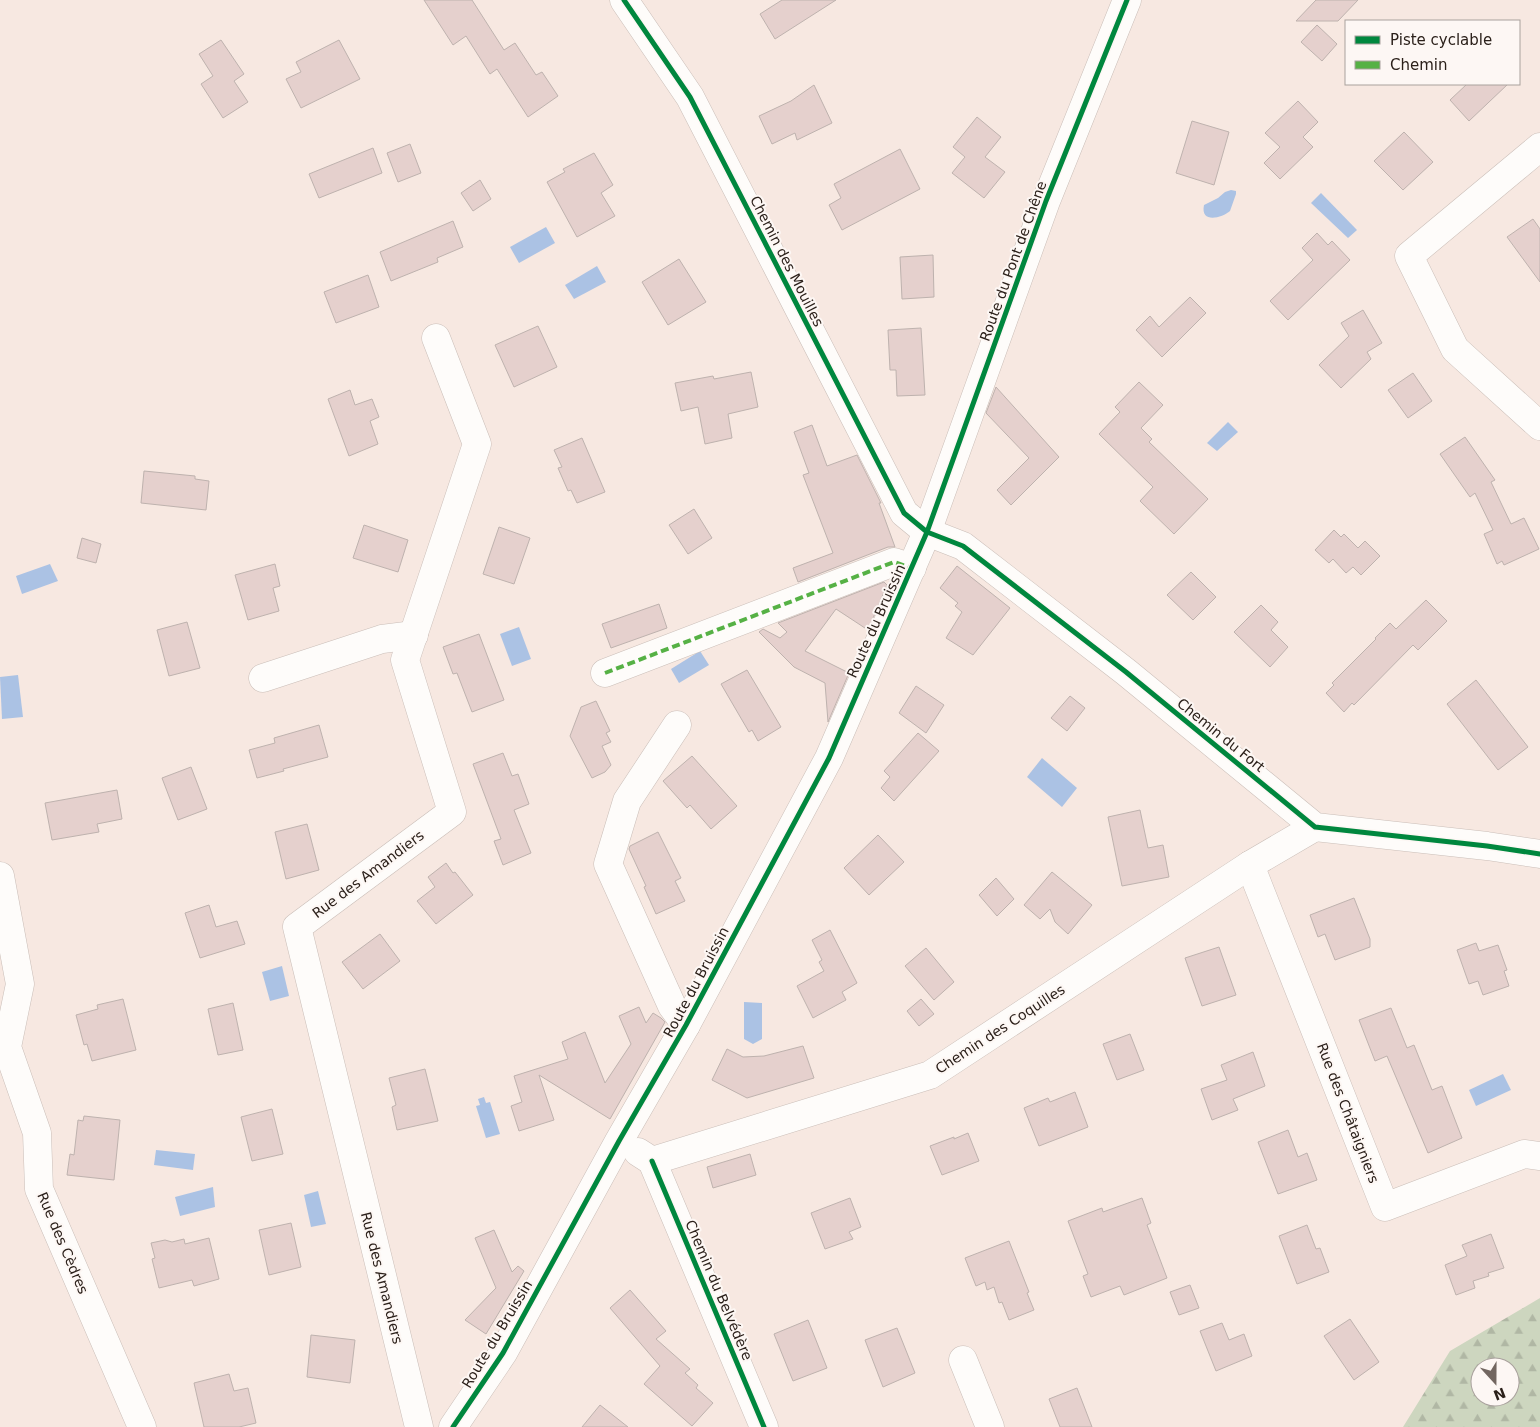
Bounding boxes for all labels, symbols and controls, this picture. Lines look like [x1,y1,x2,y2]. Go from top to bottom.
legend [1345,20,1520,85]
text: Piste cyclable [1390,31,1492,49]
text: Chemin [1390,56,1448,74]
street label: Route du Pont de Chêne [977,179,1049,343]
street label: Chemin des Mouilles [747,193,827,329]
street label: Route du Bruissin [844,562,908,680]
street label: Chemin du Fort [1174,695,1268,775]
street label: Rue des Amandiers [309,827,427,921]
street label: Route du Bruissin [660,924,732,1040]
street label: Chemin des Coquilles [932,981,1068,1077]
street label: Rue des Châtaigniers [1314,1041,1382,1185]
street label: Rue des Cèdres [34,1190,92,1296]
street label: Rue des Amandiers [358,1210,406,1346]
street label: Chemin du Belvédère [682,1217,756,1363]
street label: Route du Bruissin [459,1277,535,1391]
north arrow [1470,1357,1520,1407]
text: N [1491,1385,1508,1404]

